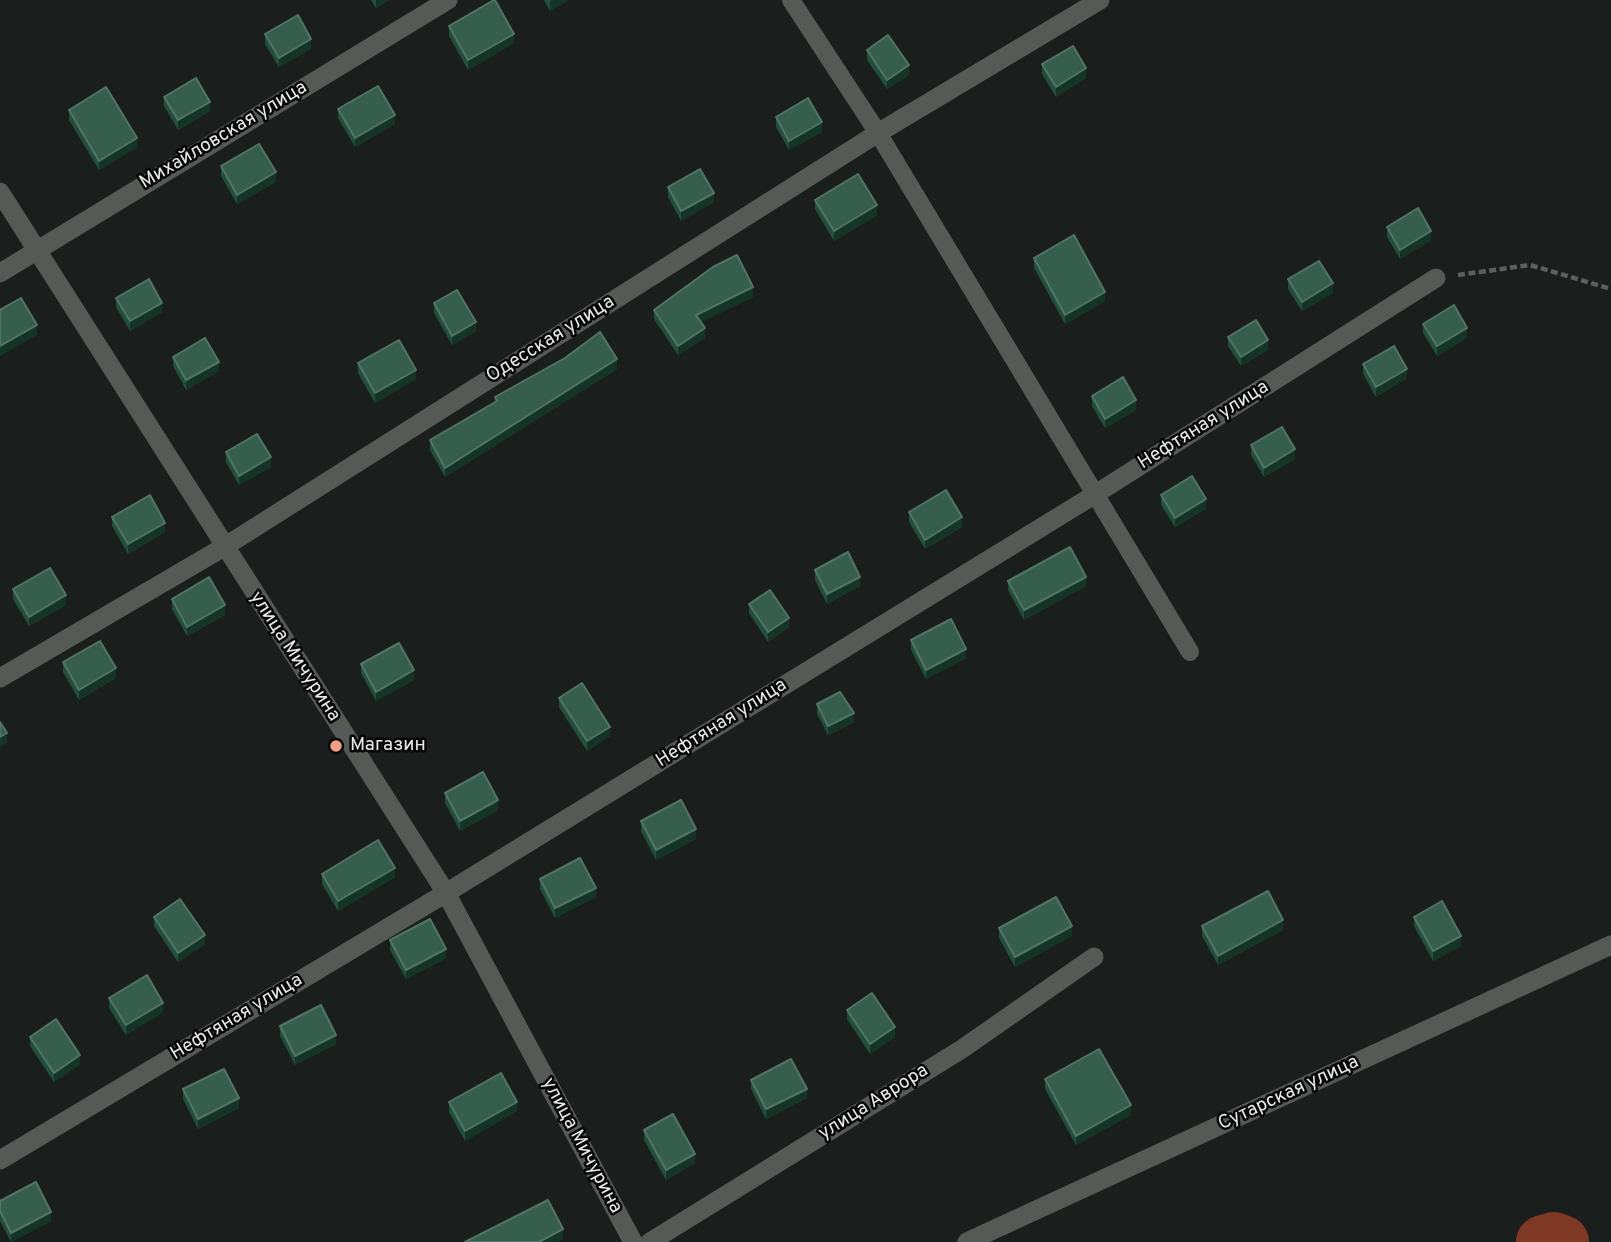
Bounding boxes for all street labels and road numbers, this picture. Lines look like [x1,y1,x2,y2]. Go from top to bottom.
street label: Михайловская улица [136,77,312,195]
street label: Одесская улица [483,291,619,389]
street label: Нефтяная улица [1134,377,1274,475]
street label: улица Мичурина [244,588,344,726]
street label: Нефтяная улица [652,675,792,773]
street label: Нефтяная улица [167,970,307,1066]
street label: Сутарская улица [1215,1051,1363,1137]
street label: улица Аврора [815,1060,933,1146]
street label: улица Мичурина [536,1074,626,1218]

